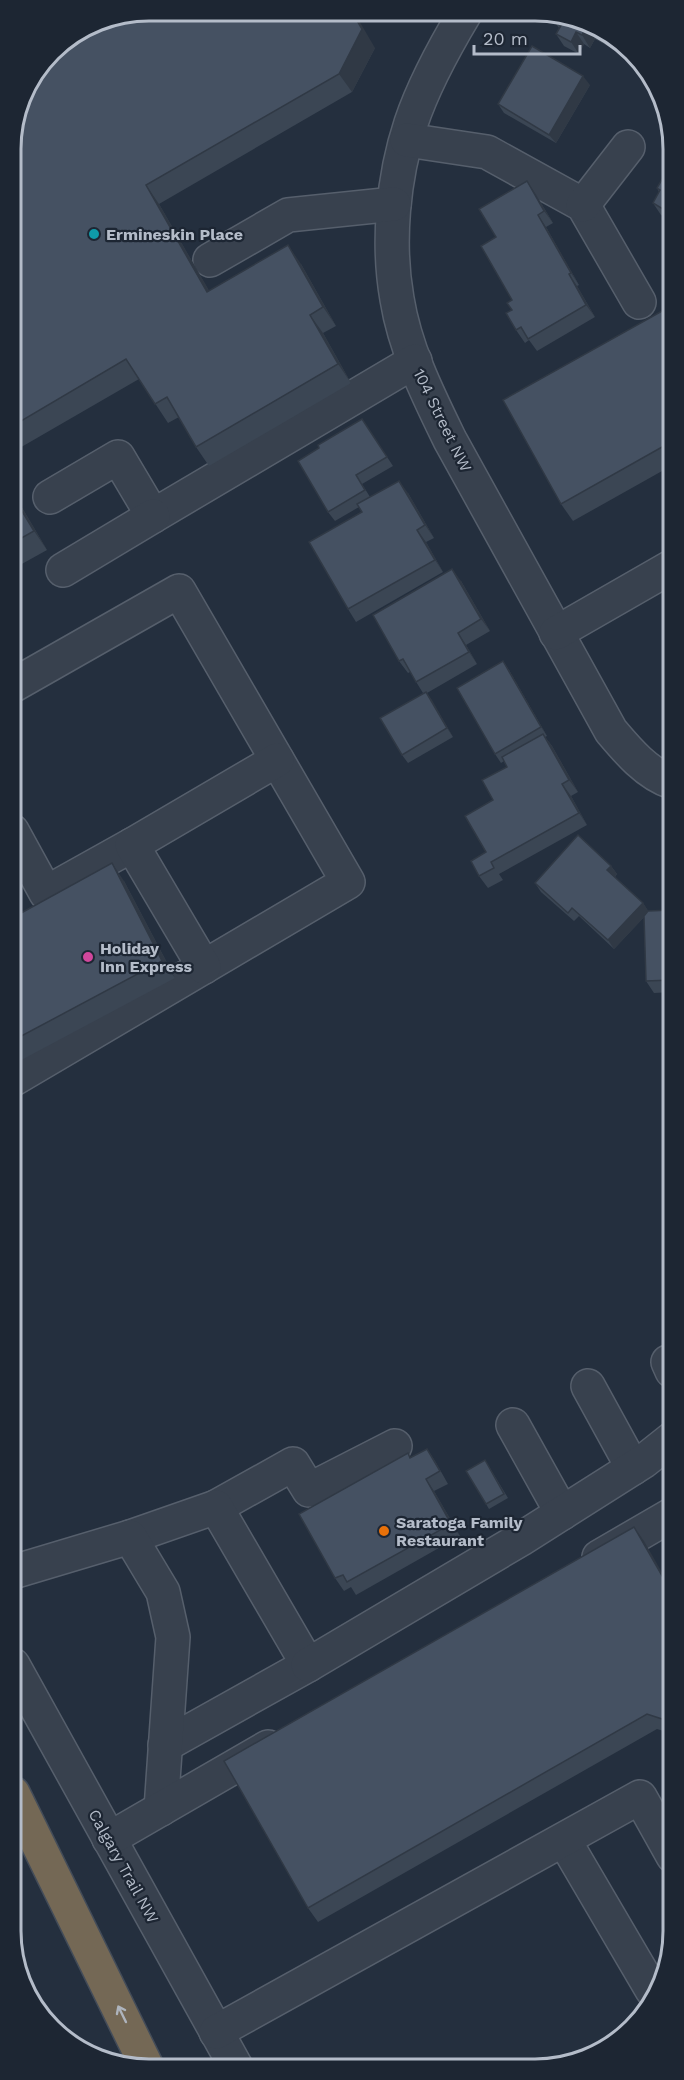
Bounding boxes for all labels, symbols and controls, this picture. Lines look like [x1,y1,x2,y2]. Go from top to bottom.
scale bar [474,18,580,56]
text: 20 m [483,28,528,49]
place label: Ermineskin Place [106,225,243,244]
marker: Ermineskin Place [87,227,101,241]
street label: 104 Street NW [409,366,476,475]
place label: Holiday Inn Express [100,939,193,976]
marker: Holiday Inn Express [81,950,95,964]
place label: Saratoga Family Restaurant [396,1513,523,1550]
marker: Saratoga Family Restaurant [377,1524,391,1538]
street label: Calgary Trail NW [84,1806,163,1926]
one-way arrow [115,2006,127,2024]

